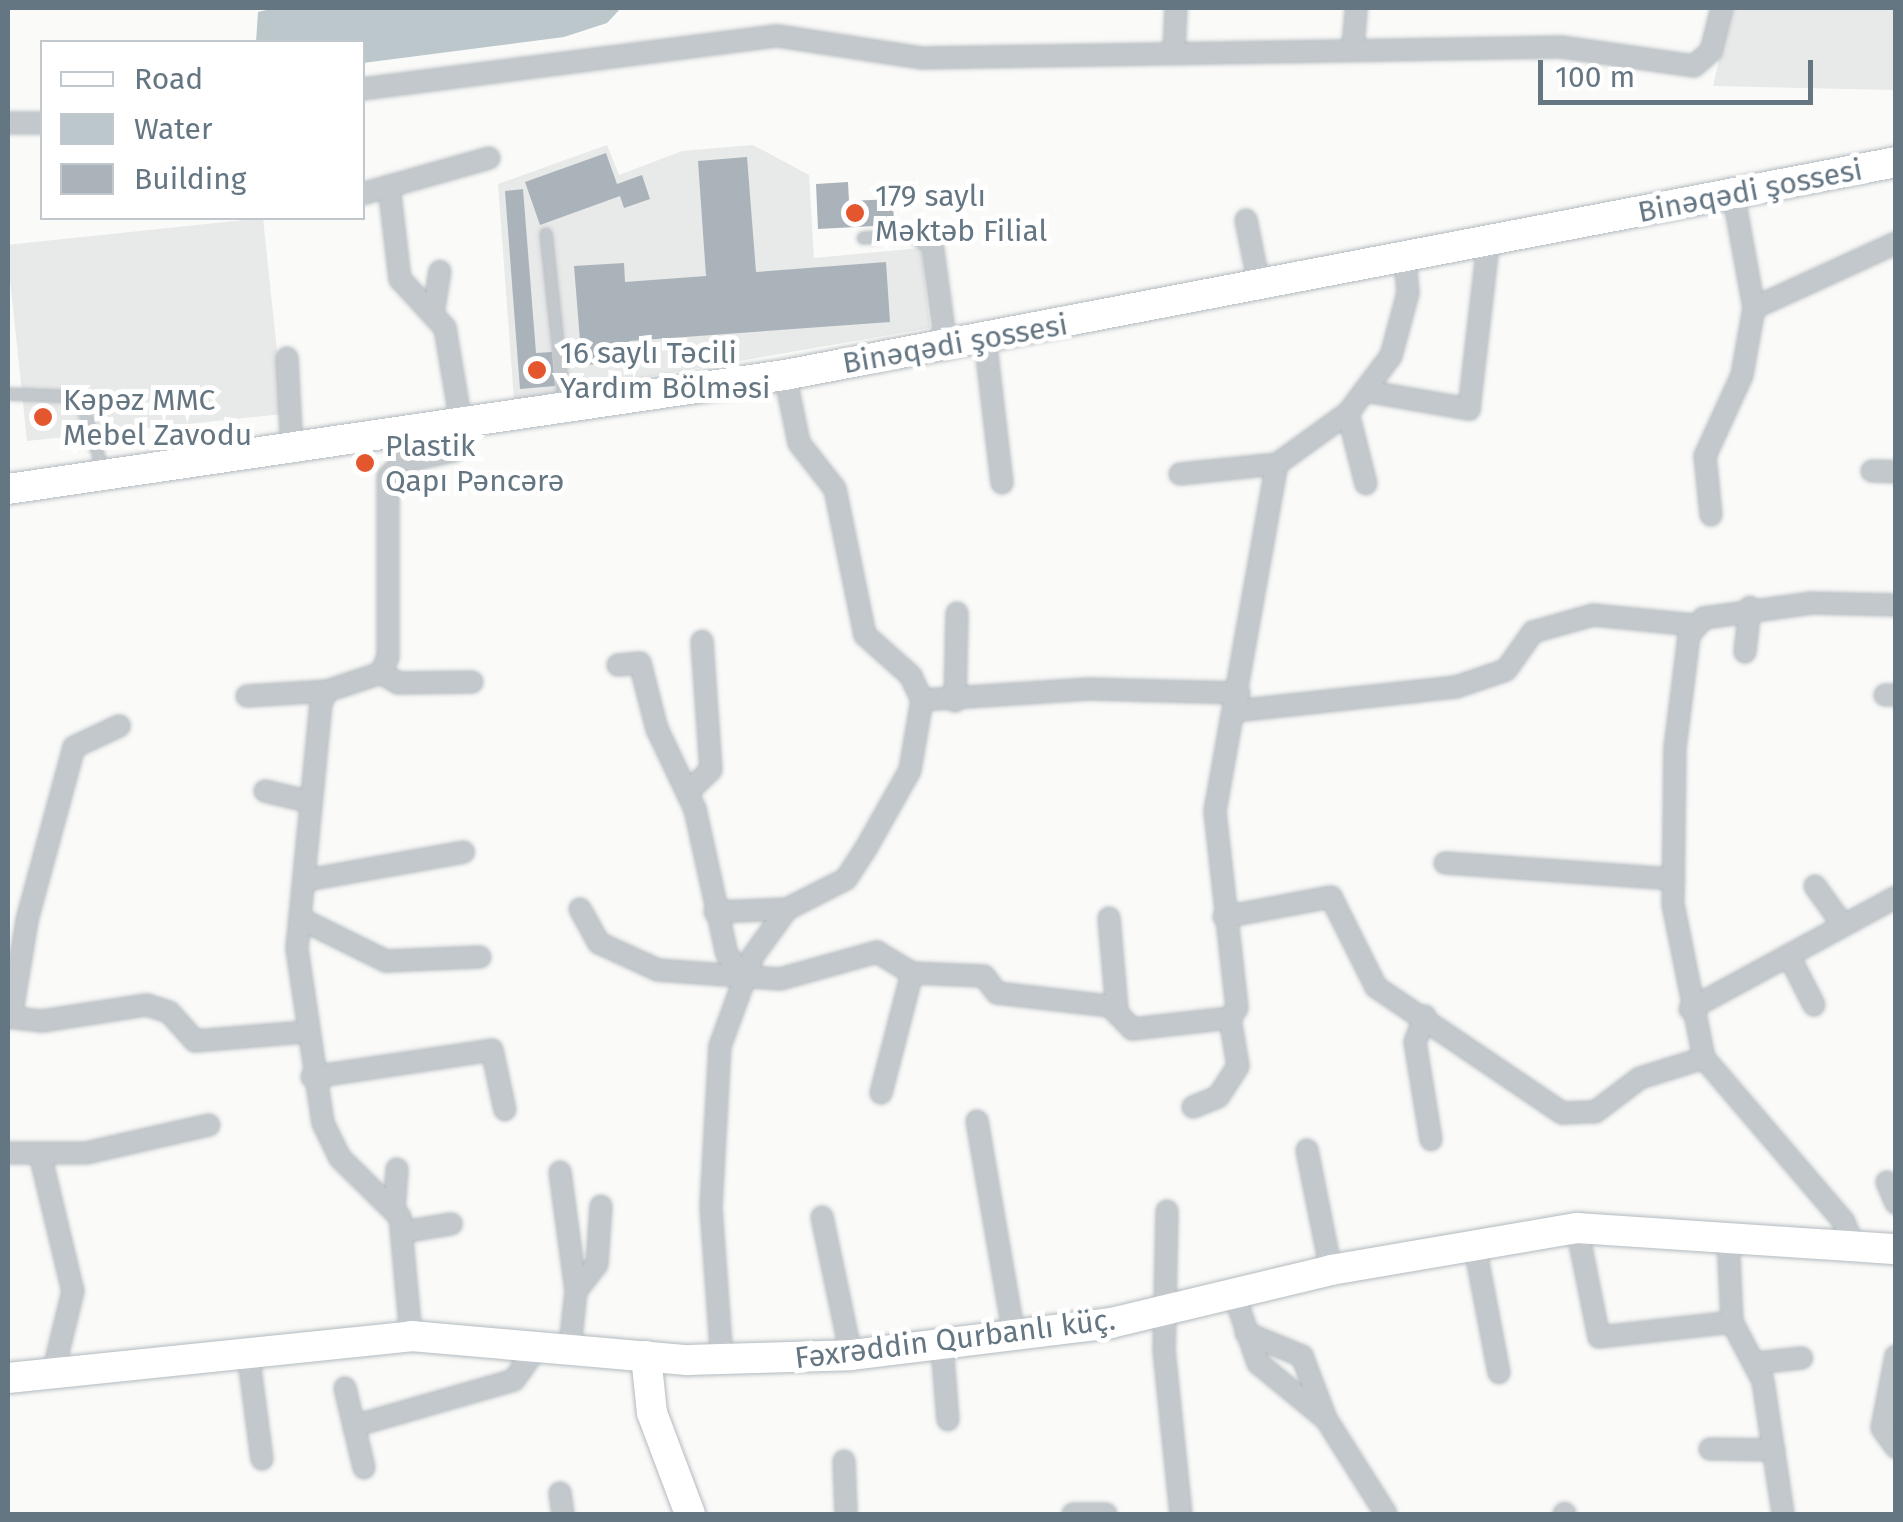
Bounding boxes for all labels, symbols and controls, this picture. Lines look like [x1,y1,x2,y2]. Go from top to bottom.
legend [40,40,365,220]
scale bar [1543,40,1818,102]
text: 100 m [1555,59,1635,95]
text: Road [134,61,203,97]
text: Water [134,111,213,147]
street label: Binəqədi şossesi [1635,152,1865,230]
text: Building [134,161,246,197]
place label: 179 saylı Məktəb Filial [875,178,1047,248]
marker: 179 saylı Məktəb Filial [844,202,866,224]
street label: Binəqədi şossesi [840,306,1070,382]
place label: 16 saylı Təcili Yardım Bölməsi [560,335,771,406]
marker: 16 saylı Təcili Yardım Bölməsi [524,357,550,383]
place label: Kəpəz MMC Mebel Zavodu [63,382,252,452]
marker: Kəpəz MMC Mebel Zavodu [32,406,54,428]
place label: Plastik Qapı Pəncərə [385,428,564,498]
marker: Plastik Qapı Pəncərə [354,452,376,474]
street label: Fəxrəddin Qurbanlı küç. [793,1301,1117,1377]

